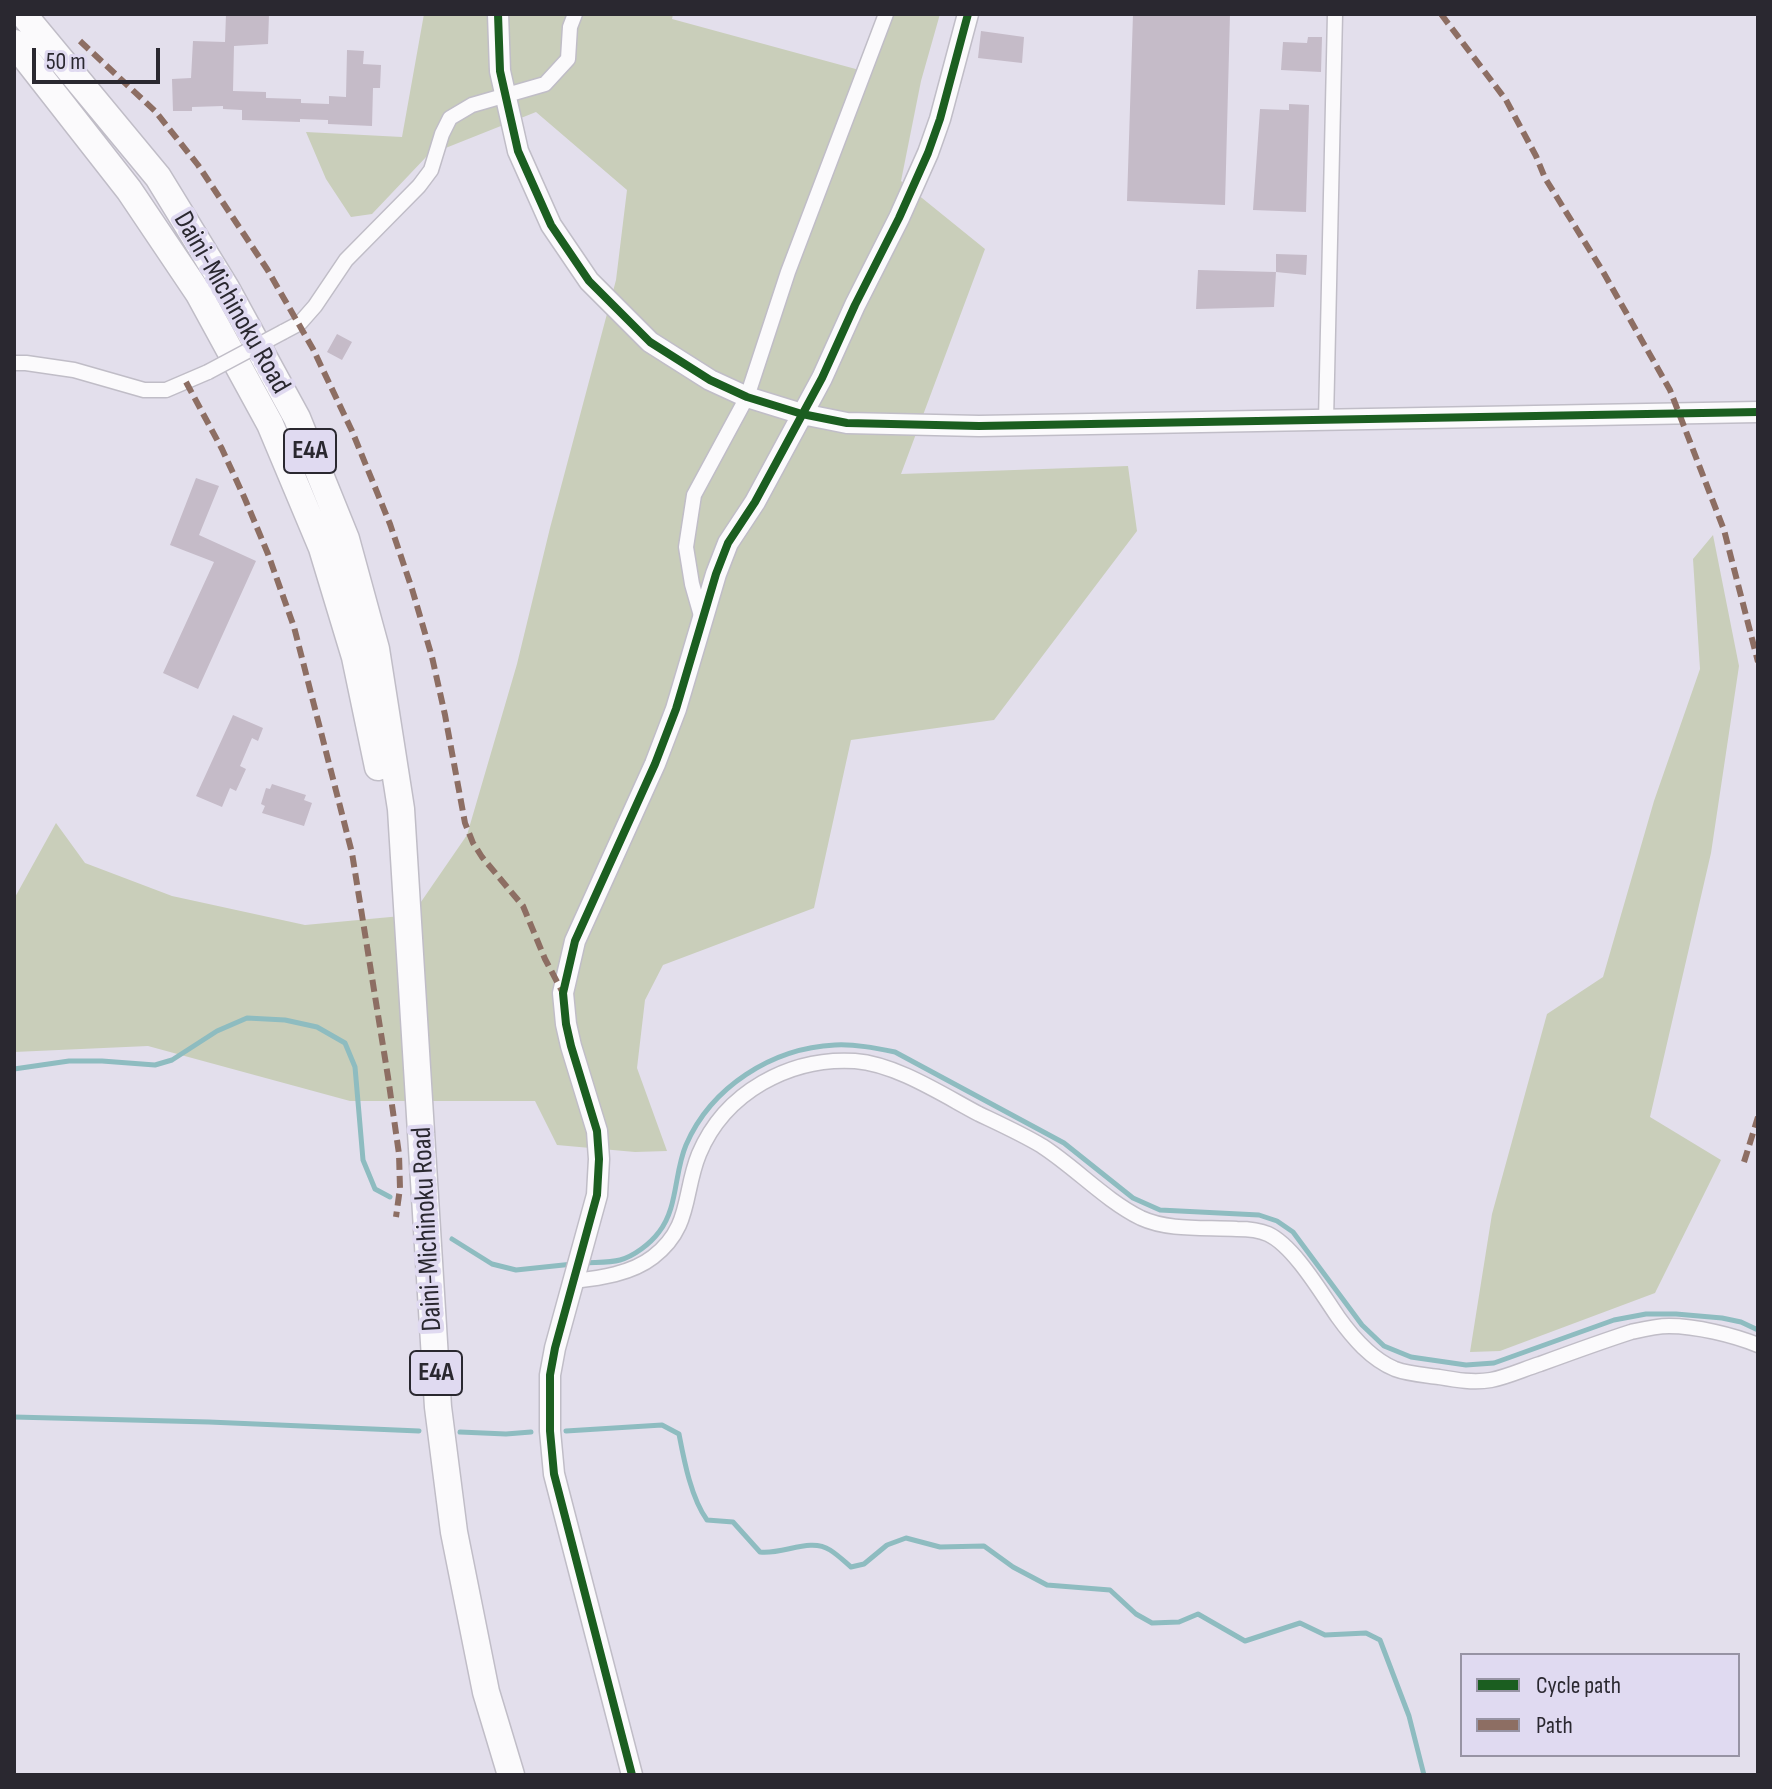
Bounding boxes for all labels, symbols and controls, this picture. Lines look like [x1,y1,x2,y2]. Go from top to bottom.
scale bar [36,32,164,82]
text: 50 m [46,47,86,76]
street label: Daini-Michinoku Road [165,206,297,400]
road number: E4A [284,429,336,473]
street label: Daini-Michinoku Road [406,1126,450,1332]
road number: E4A [410,1351,462,1395]
legend [1460,1653,1740,1757]
text: Cycle path [1536,1671,1621,1700]
text: Path [1536,1711,1573,1740]

